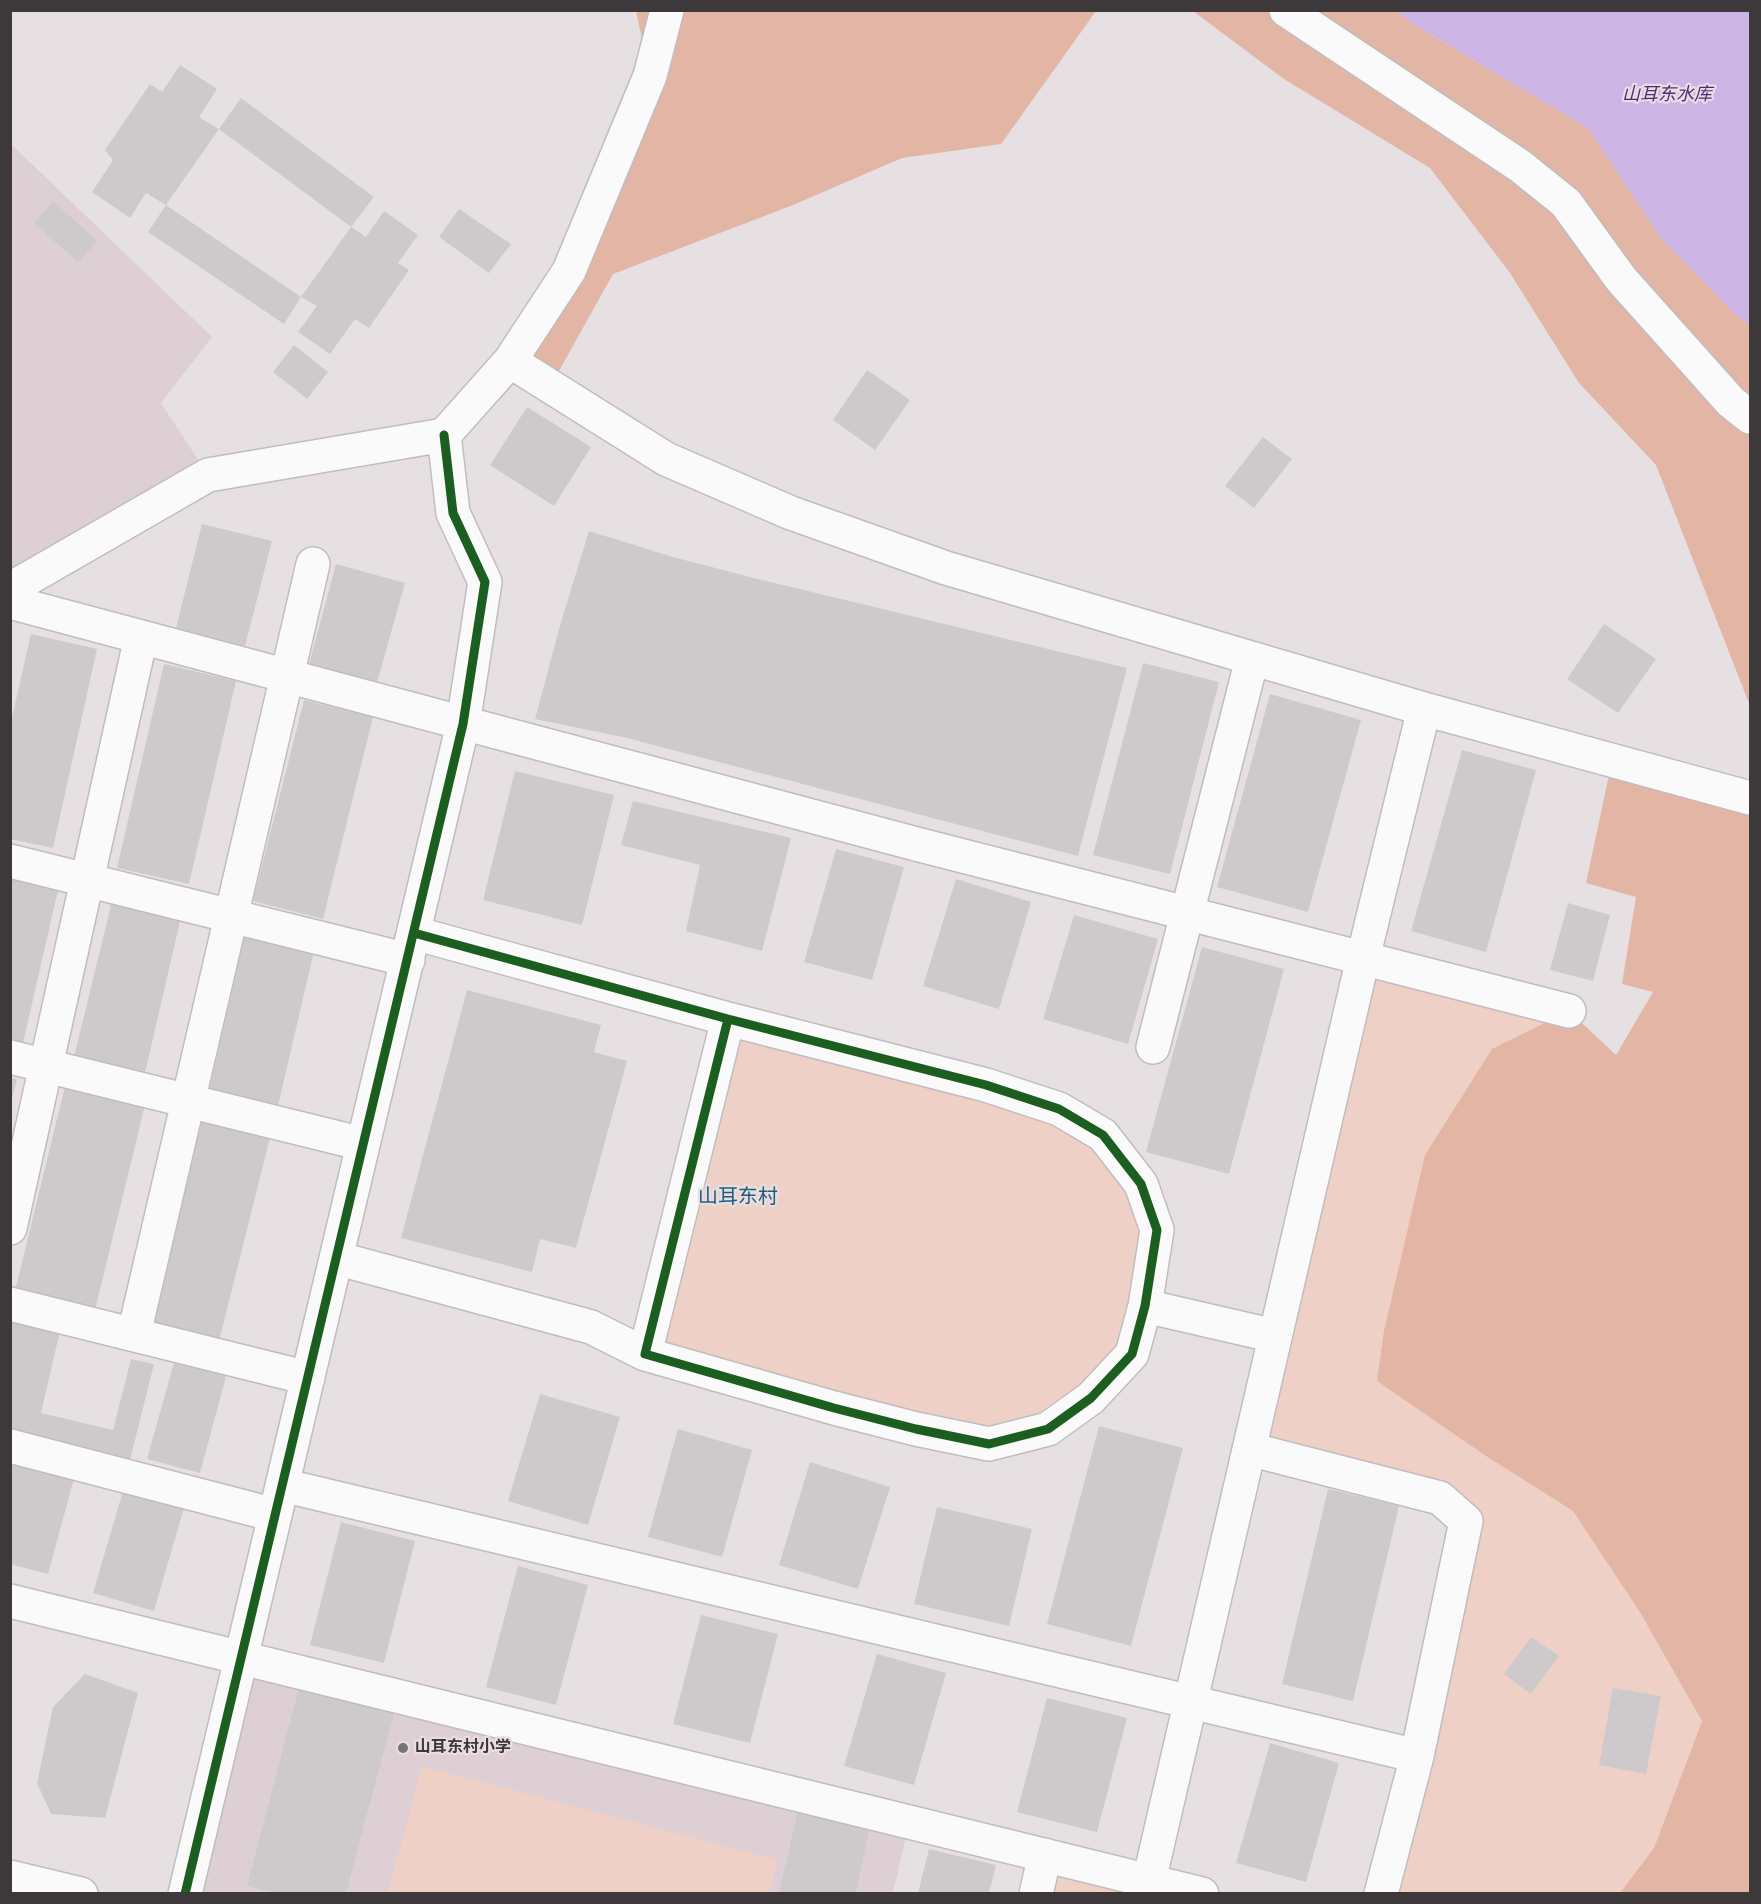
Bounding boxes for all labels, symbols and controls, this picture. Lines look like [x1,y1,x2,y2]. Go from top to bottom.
water label: 山耳东水库 [1622,84,1712,106]
district label: 山耳东村 [698,1185,778,1209]
place label: 山耳东村小学 [415,1738,511,1758]
marker: 山耳东村小学 [396,1741,410,1755]

